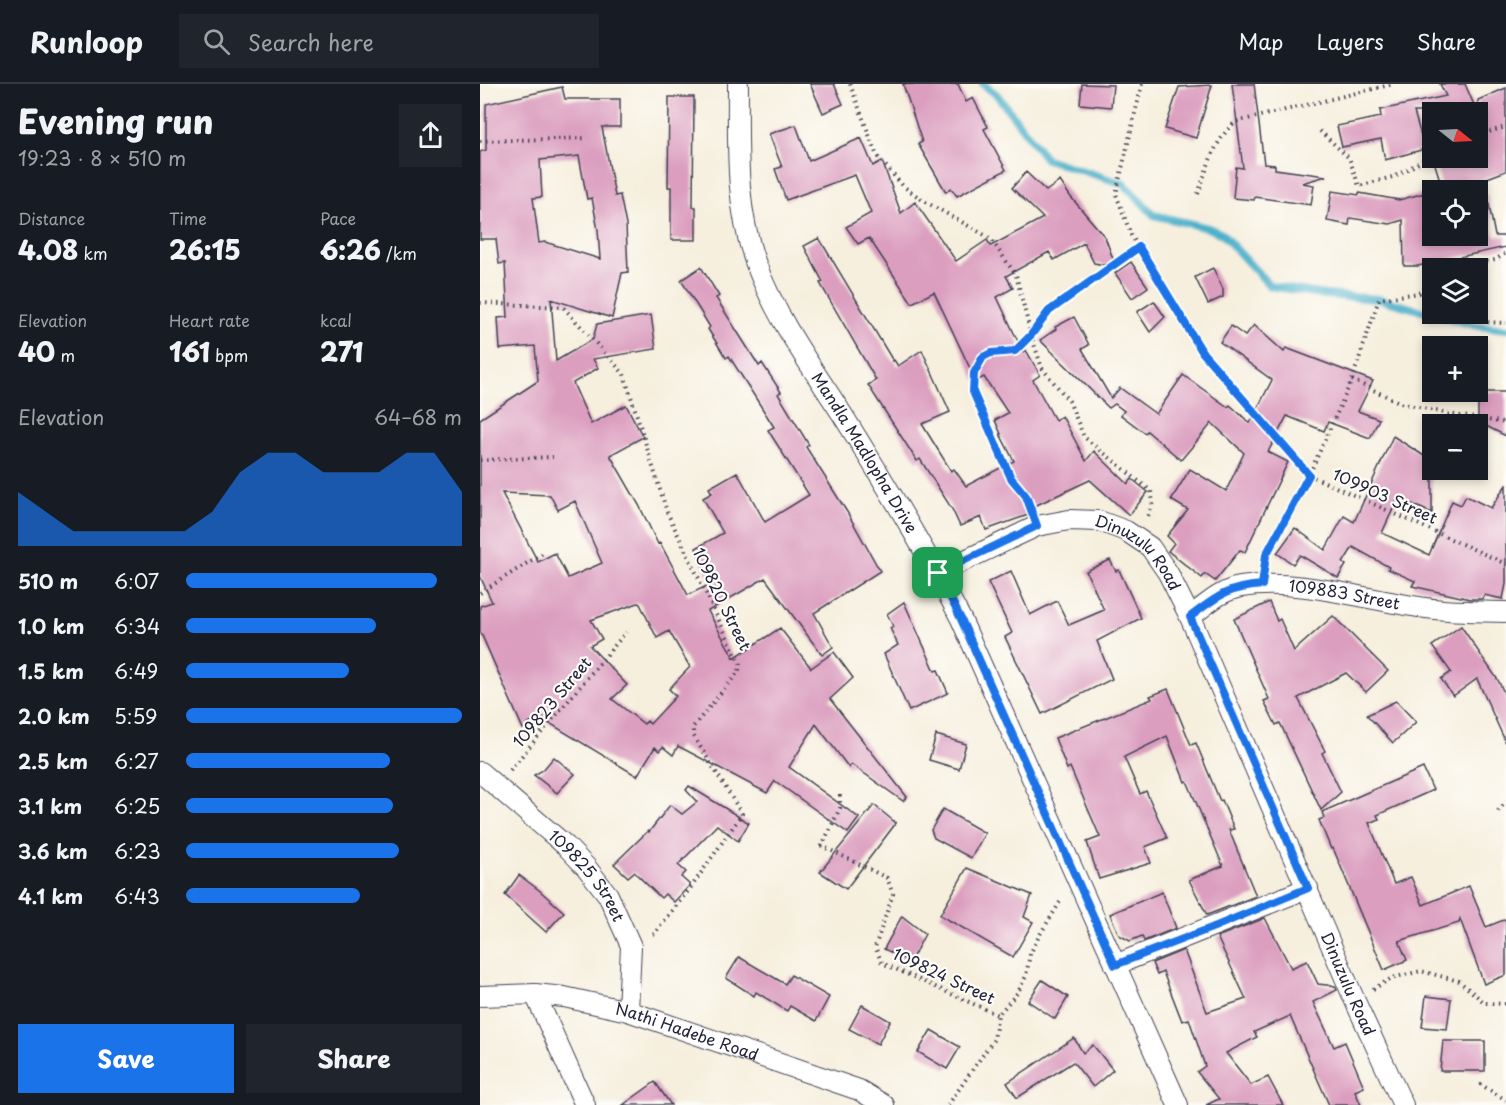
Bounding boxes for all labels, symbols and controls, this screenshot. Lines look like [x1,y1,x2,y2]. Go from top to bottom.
search box [179,14,599,68]
text: Runloop [30,20,143,63]
icon: search [200,25,233,58]
text: Search here [248,25,374,58]
text: Map [1239,25,1283,57]
text: Layers [1316,25,1384,57]
text: Share [1417,25,1476,57]
text: Evening run [18,95,213,145]
north arrow [1422,102,1488,168]
map controls [1422,102,1488,480]
button: share [399,104,462,167]
text: 19:23 · 8 × 510 m [18,143,186,173]
button: locate [1422,180,1488,246]
text: Distance [18,206,85,230]
text: Time [169,206,207,230]
text: Pace [320,206,356,230]
text: 4.08 [18,230,78,269]
text: 26:15 [169,230,241,269]
text: 6:26 [320,230,381,269]
text: km [78,241,108,265]
text: /km [381,241,417,265]
button: layers [1422,258,1488,324]
text: Elevation [18,308,87,332]
text: Heart rate [169,308,250,332]
text: kcal [320,308,352,332]
text: 40 [18,332,55,371]
text: 161 [169,332,210,371]
text: 271 [320,332,364,371]
button: + [1422,336,1488,402]
text: m [55,343,75,367]
text: bpm [210,343,248,367]
street label: Mandla Madlopha Drive [806,367,924,537]
text: Elevation [18,402,104,432]
text: 64–68 m [374,402,462,432]
button: − [1422,414,1488,480]
street label: 109903 Street [1329,461,1442,529]
street label: Dinuzulu Road [1092,508,1188,594]
street label: 109820 Street [688,543,758,654]
pin [912,547,963,598]
icon: arrive [921,556,954,589]
text: 510 m [18,566,78,596]
text: 6:07 [114,566,159,596]
street label: 109883 Street [1288,573,1402,615]
text: 1.0 km [18,611,85,641]
text: 6:34 [114,611,160,641]
street label: 109823 Street [506,651,597,752]
text: 1.5 km [18,656,84,686]
text: 6:49 [114,656,158,686]
text: 2.0 km [18,701,90,731]
text: 5:59 [114,701,158,731]
text: 2.5 km [18,746,88,776]
text: 6:27 [114,746,159,776]
text: 3.1 km [18,791,82,821]
text: 6:25 [114,791,160,821]
street label: 109825 Street [544,823,632,926]
text: 3.6 km [18,836,88,866]
text: 6:23 [114,836,161,866]
text: 4.1 km [18,881,83,911]
text: 6:43 [114,881,160,911]
street label: Dinuzulu Road [1316,928,1382,1039]
street label: 109824 Street [889,941,1000,1009]
street label: Nathi Hadebe Road [613,996,762,1066]
button: Save [18,1024,234,1093]
button: Share [246,1024,462,1093]

